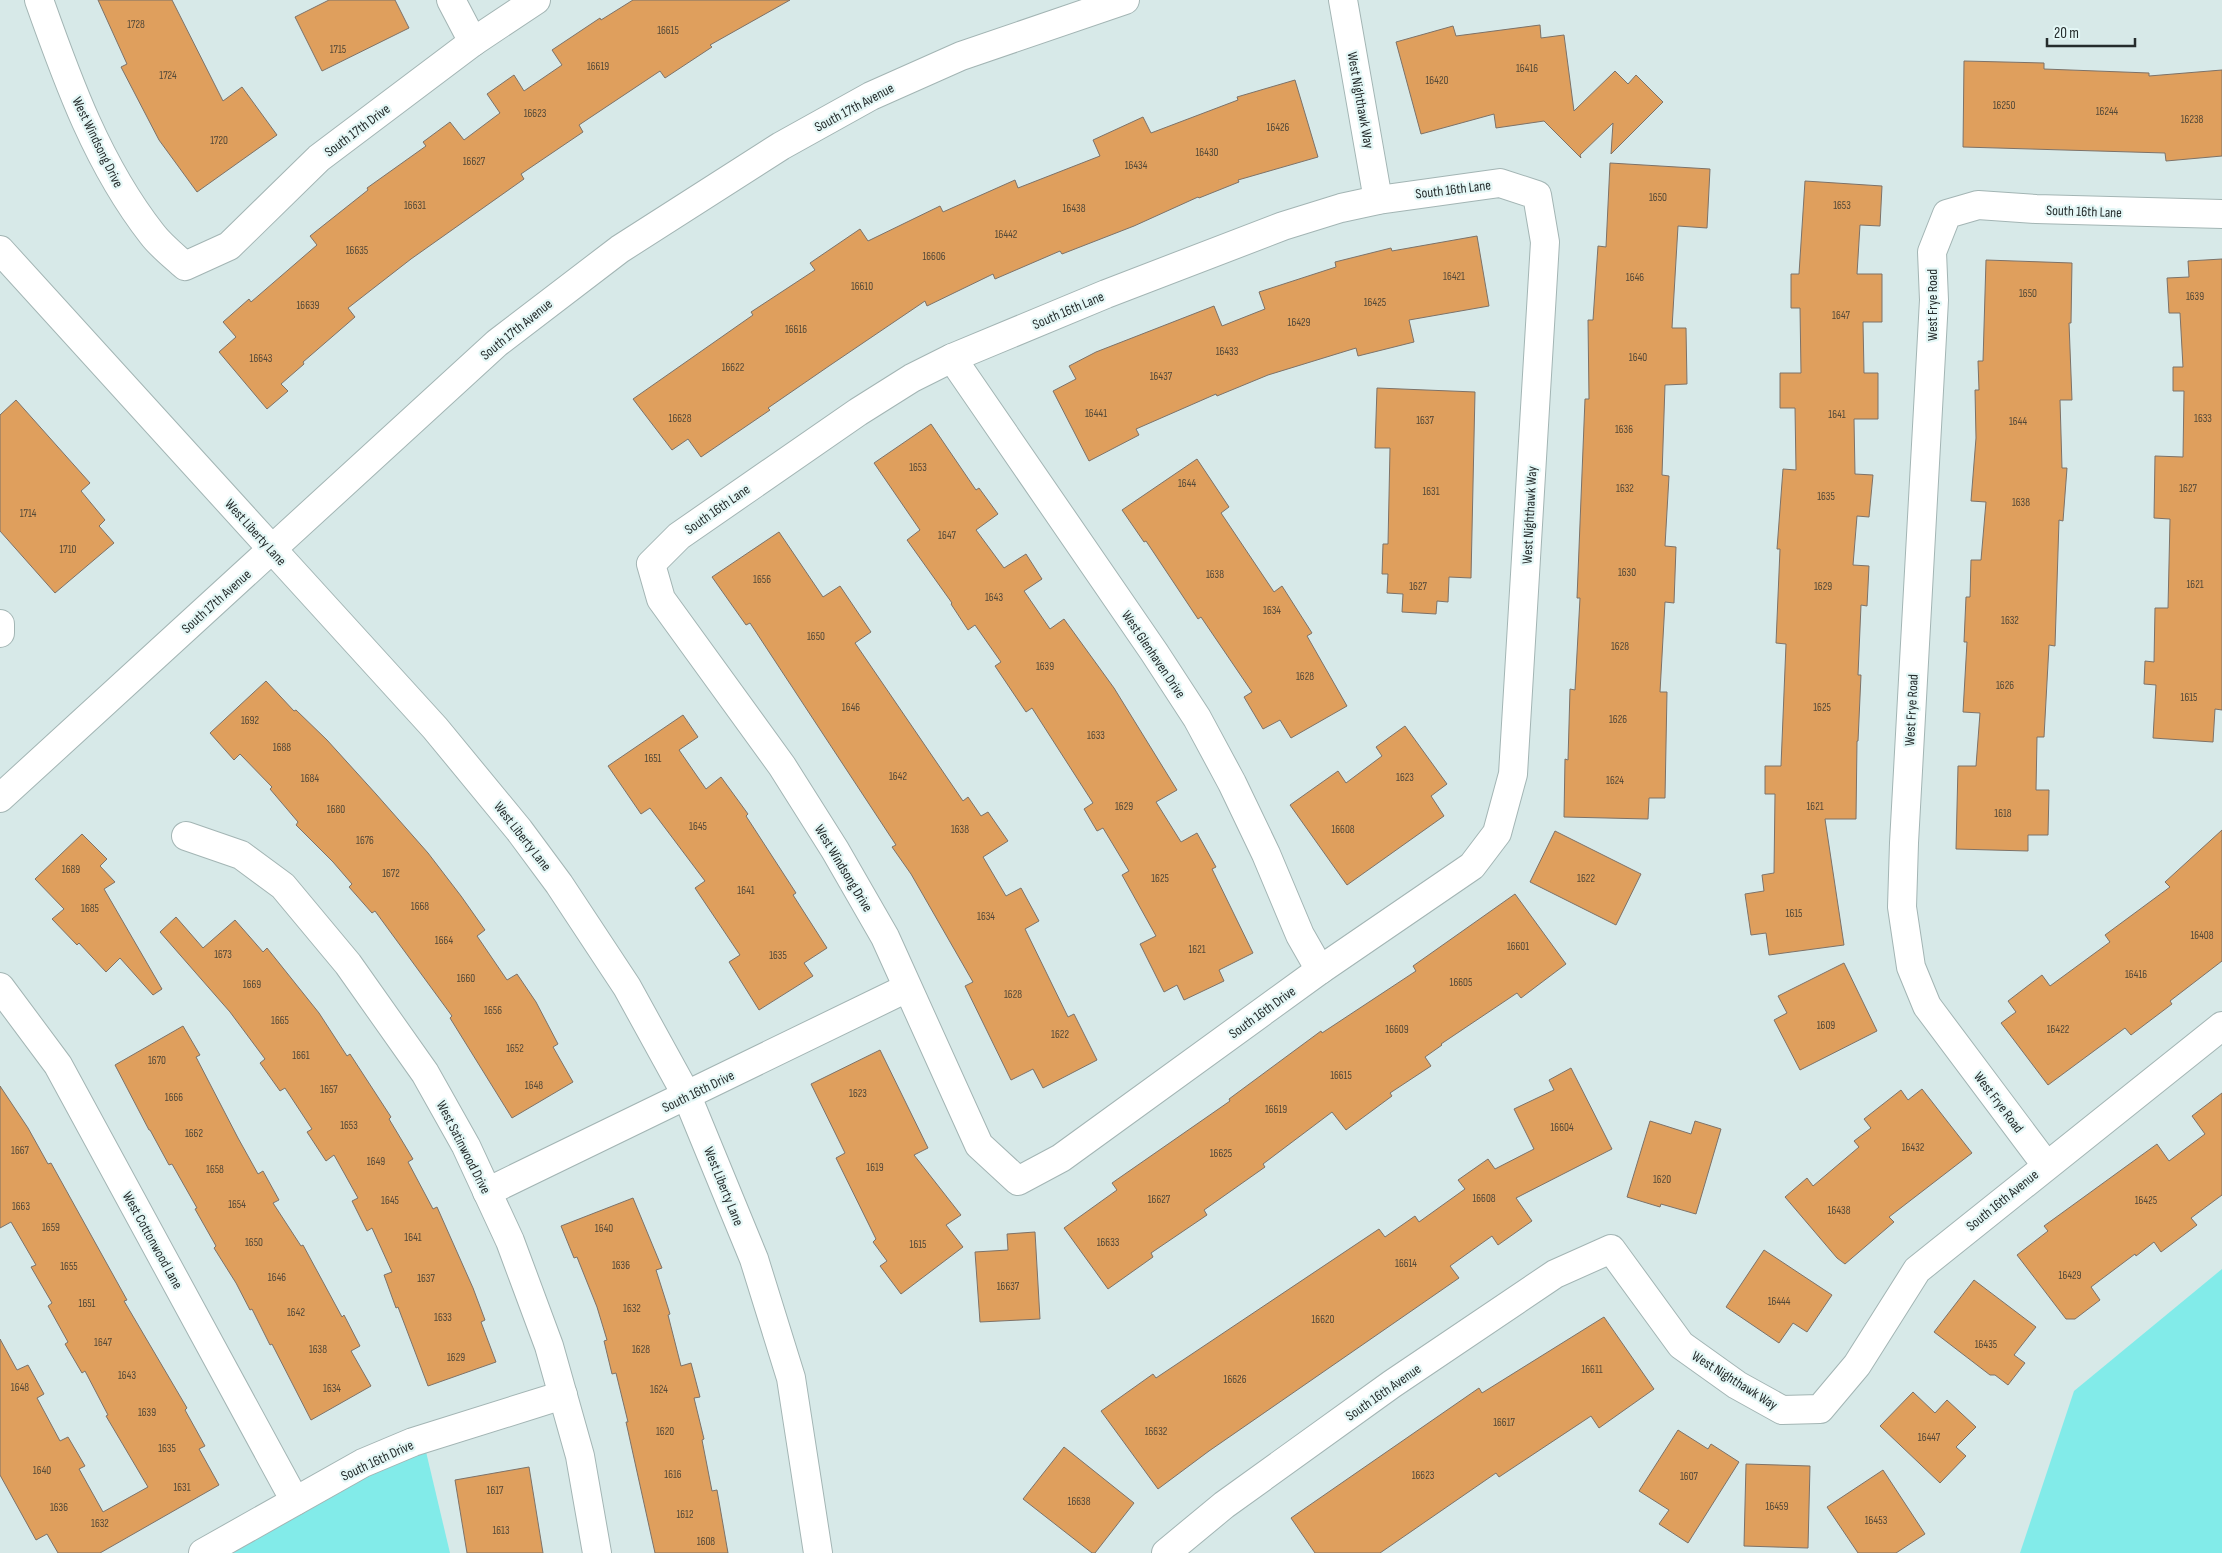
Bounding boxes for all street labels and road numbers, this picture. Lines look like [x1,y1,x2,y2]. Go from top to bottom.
street label: West Nighthawk Way [1344,50,1377,150]
street label: South 17th Avenue [812,79,897,135]
street label: West Windsong Drive [68,94,127,190]
street label: South 17th Drive [321,100,393,161]
street label: South 16th Lane [1414,176,1492,203]
street label: South 16th Lane [2046,202,2122,221]
street label: West Frye Road [1924,269,1941,341]
street label: South 16th Lane [1030,288,1106,333]
street label: South 17th Avenue [477,295,556,364]
street label: West Nighthawk Way [1518,465,1541,564]
street label: South 16th Lane [681,481,753,538]
street label: West Liberty Lane [221,496,290,569]
street label: South 17th Avenue [178,566,255,637]
street label: West Glenhaven Drive [1118,607,1189,701]
street label: West Frye Road [1901,674,1922,746]
street label: West Liberty Lane [490,798,555,874]
street label: West Windsong Drive [811,822,876,915]
street label: South 16th Drive [1226,983,1299,1042]
street label: South 16th Drive [659,1067,737,1116]
street label: West Frye Road [1970,1068,2027,1136]
street label: West Satinwood Drive [433,1098,494,1197]
street label: West Liberty Lane [700,1144,747,1228]
street label: South 16th Avenue [1963,1166,2042,1235]
street label: West Cottonwood Lane [119,1189,186,1292]
street label: West Nighthawk Way [1689,1347,1781,1414]
street label: South 16th Avenue [1342,1360,1424,1425]
street label: South 16th Drive [338,1436,416,1485]

